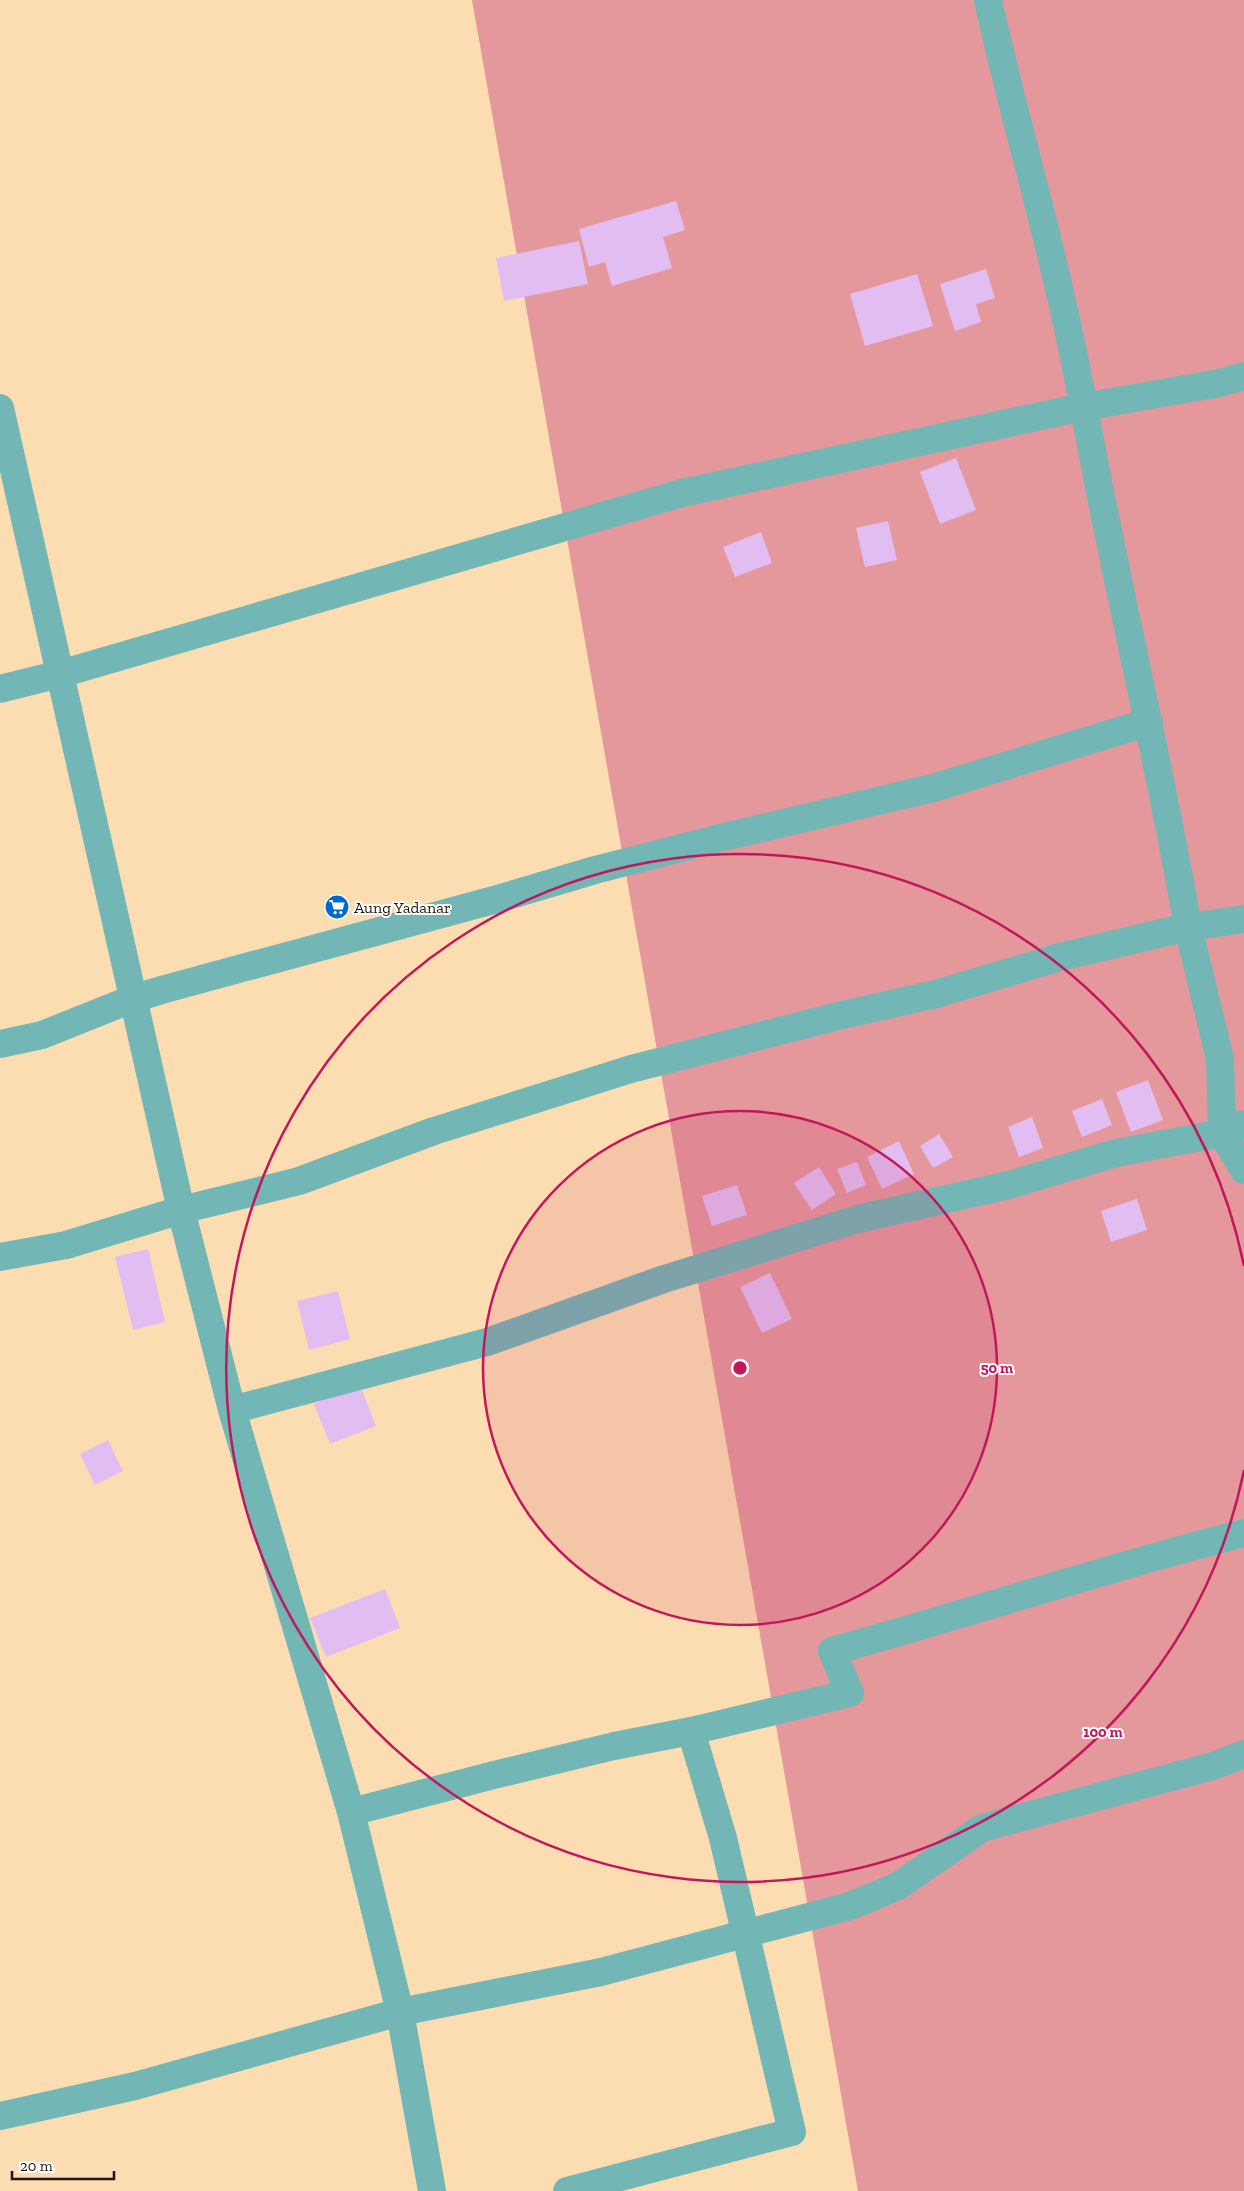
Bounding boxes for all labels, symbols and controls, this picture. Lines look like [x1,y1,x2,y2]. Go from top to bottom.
supermarket icon: Aung Yadanar [324,894,350,920]
place label: Aung Yadanar [354,898,451,917]
centre of rings [731,1359,749,1377]
text: 50 m [981,1359,1013,1377]
text: 100 m [1083,1723,1123,1741]
scale bar [12,2148,115,2180]
text: 20 m [20,2157,53,2175]

